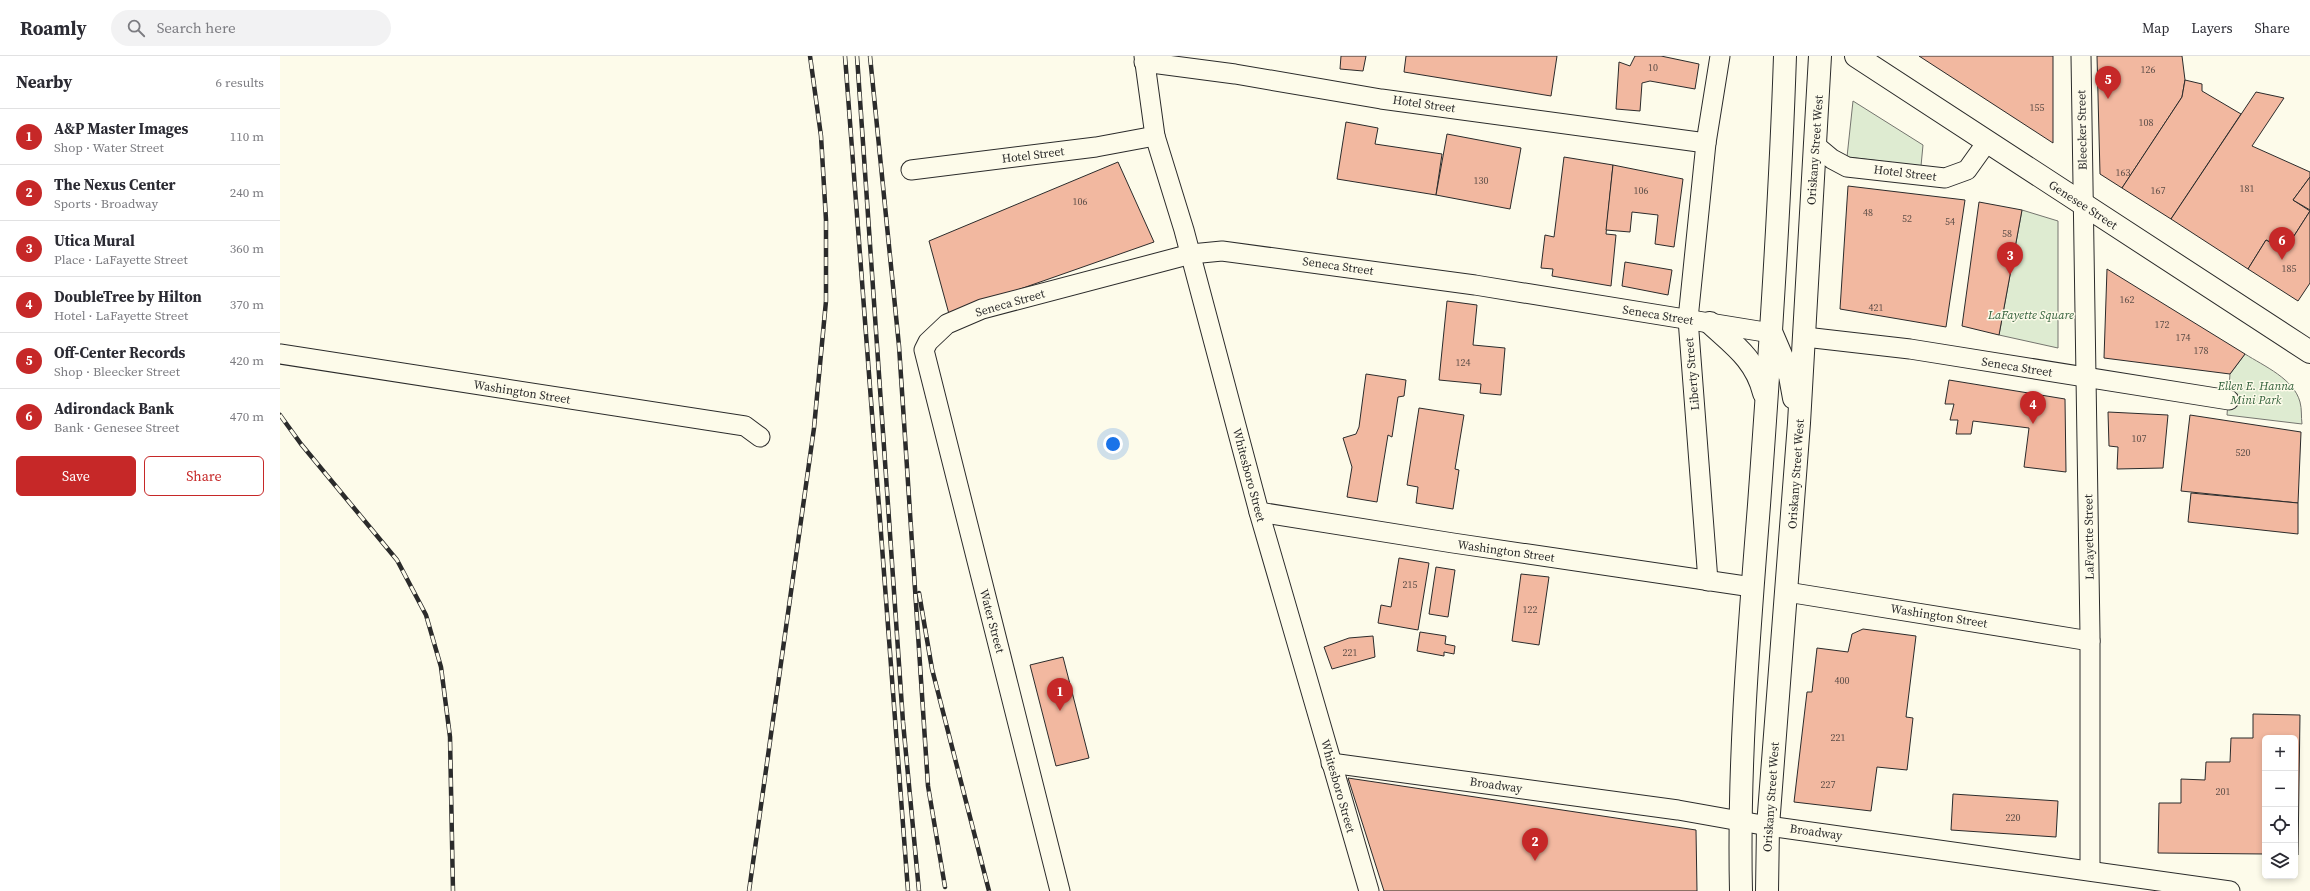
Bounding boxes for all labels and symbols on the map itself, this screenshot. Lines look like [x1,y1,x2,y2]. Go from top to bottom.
house number: 10 [1648,61,1658,74]
house number: 126 [2141,63,2156,76]
pin: 5 [2095,66,2121,99]
street label: Bleecker Street [2073,90,2091,170]
street label: Hotel Street [1392,92,1456,116]
street label: Oriskany Street West [1803,94,1827,205]
house number: 155 [2030,101,2045,114]
house number: 108 [2139,116,2154,129]
street label: Hotel Street [1001,143,1065,167]
street label: Hotel Street [1873,161,1937,185]
house number: 163 [2116,166,2131,179]
house number: 130 [1474,174,1489,187]
street label: Genesee Street [2046,177,2121,233]
house number: 181 [2240,182,2255,195]
house number: 106 [1634,184,1649,197]
house number: 167 [2151,184,2166,197]
house number: 106 [1073,195,1088,208]
house number: 48 [1863,206,1873,219]
house number: 52 [1902,212,1912,225]
house number: 54 [1945,215,1955,228]
house number: 58 [2002,227,2012,240]
pin: 6 [2269,227,2295,260]
pin: 3 [1997,242,2023,275]
street label: Seneca Street [1302,253,1375,279]
house number: 185 [2282,262,2297,275]
street label: Seneca Street [973,285,1047,321]
house number: 162 [2120,293,2135,306]
house number: 421 [1869,301,1884,314]
street label: Seneca Street [1621,302,1695,329]
park label: LaFayette Square [1987,307,2074,323]
house number: 172 [2155,318,2170,331]
house number: 174 [2176,331,2191,344]
street label: Liberty Street [1681,337,1703,411]
house number: 178 [2194,344,2209,357]
street label: Seneca Street [1980,354,2054,381]
house number: 124 [1456,356,1471,369]
street label: Washington Street [472,376,572,408]
park label: Ellen E. Hanna Mini Park [2217,378,2295,408]
pin: 4 [2020,391,2046,424]
street label: Oriskany Street West [1784,418,1808,529]
street label: Whitesboro Street [1229,426,1269,524]
house number: 107 [2132,432,2147,445]
your location [1103,434,1123,454]
house number: 520 [2236,446,2251,459]
street label: LaFayette Street [2080,494,2098,580]
street label: Washington Street [1456,536,1556,566]
house number: 215 [1403,578,1418,591]
street label: Water Street [976,587,1008,655]
street label: Washington Street [1889,600,1989,632]
house number: 122 [1523,603,1538,616]
house number: 221 [1343,646,1358,659]
house number: 400 [1835,674,1850,687]
pin: 1 [1047,678,1073,711]
house number: 221 [1831,731,1846,744]
street label: Whitesboro Street [1317,737,1359,835]
street label: Oriskany Street West [1759,741,1783,852]
street label: Broadway [1469,773,1524,797]
house number: 227 [1821,778,1836,791]
house number: 201 [2216,785,2231,798]
house number: 220 [2006,811,2021,824]
street label: Broadway [1789,820,1844,844]
pin: 2 [1522,828,1548,861]

